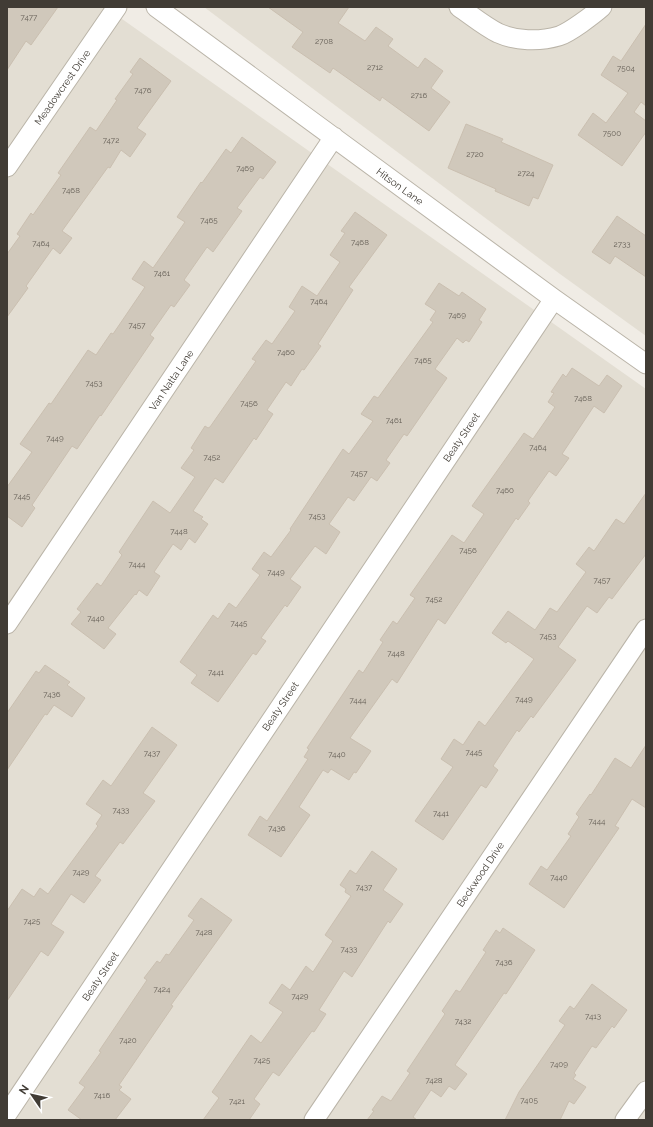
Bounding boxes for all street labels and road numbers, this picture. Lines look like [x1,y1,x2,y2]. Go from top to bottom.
street label: Meadowcrest Drive [32,47,93,127]
street label: Hitson Lane [374,166,425,207]
street label: Van Natta Lane [147,348,196,413]
street label: Beaty Street [441,410,482,464]
street label: Beaty Street [260,679,301,733]
street label: Beckwood Drive [455,840,506,909]
street label: Beaty Street [80,949,121,1003]

